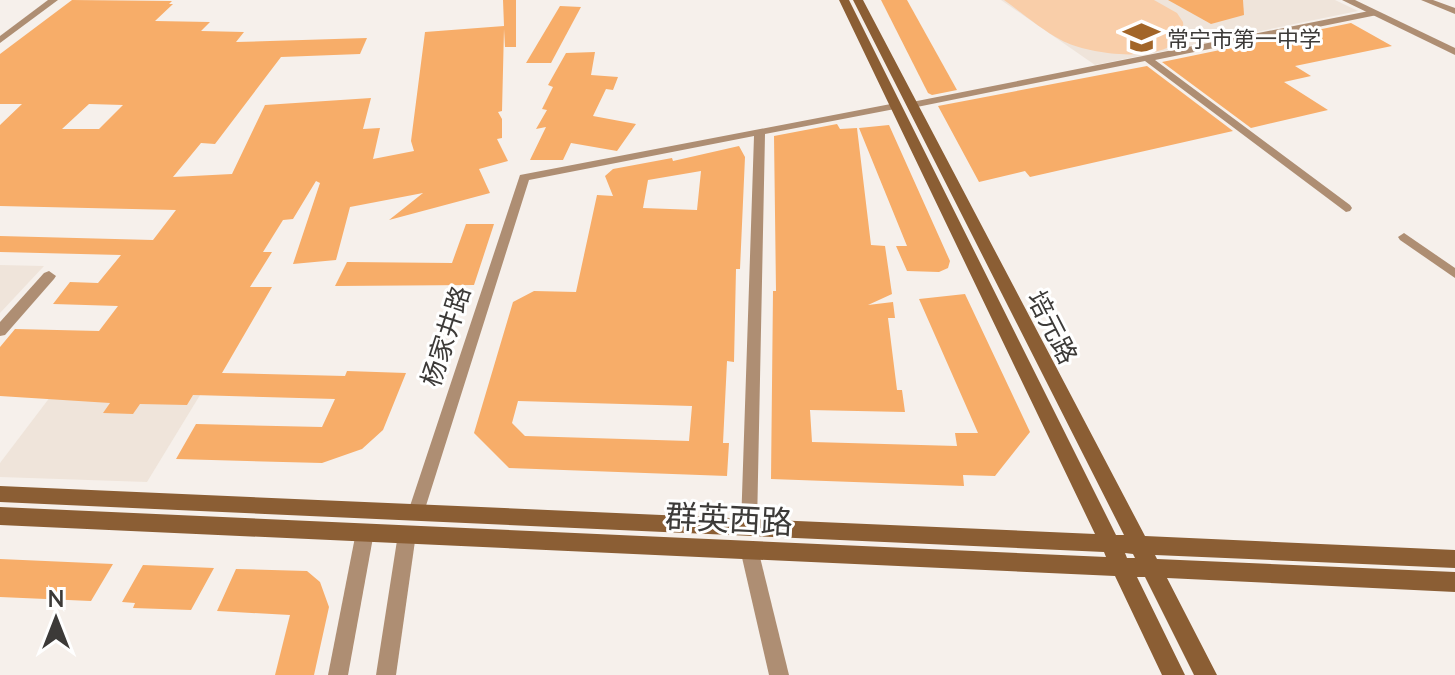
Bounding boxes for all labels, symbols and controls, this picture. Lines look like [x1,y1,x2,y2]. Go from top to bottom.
school or university icon: 常宁市第一中学 [1122,19,1160,57]
place label: 常宁市第一中学 [1167,25,1321,52]
street label: 杨家井路 [414,282,476,390]
street label: 培元路 [1021,285,1085,369]
street label: 群英西路 [664,495,794,541]
north arrow [16,579,96,659]
text: N [48,585,64,612]

